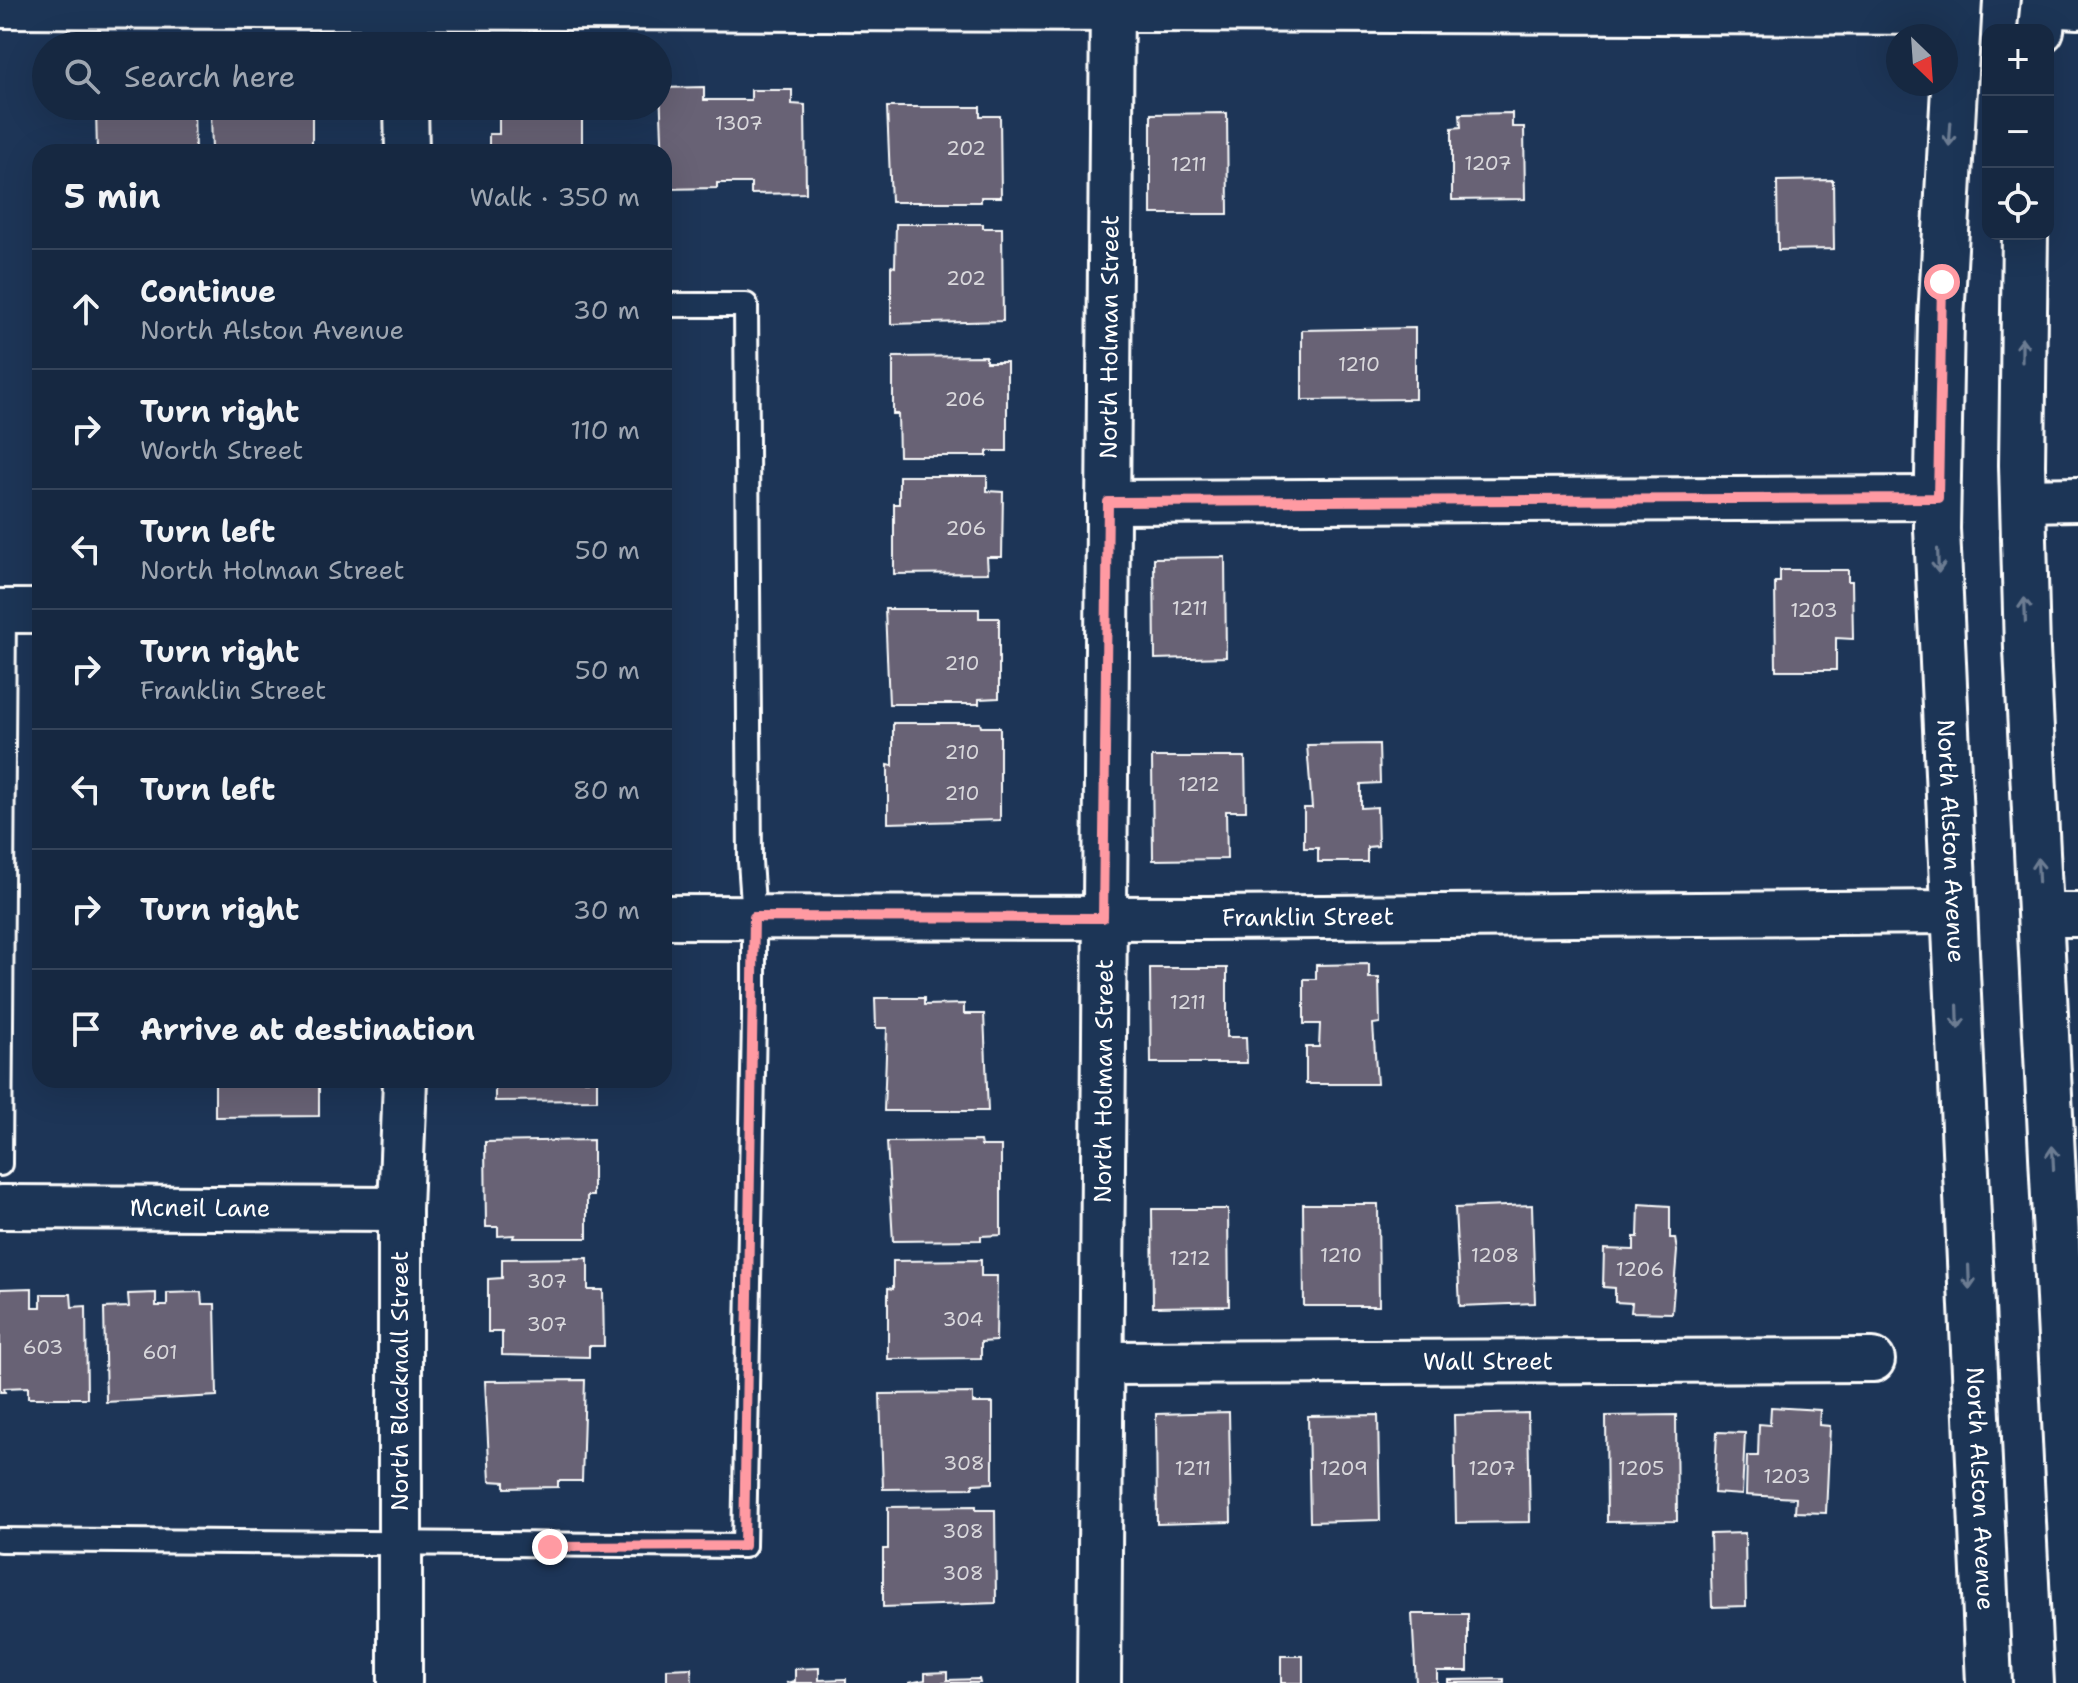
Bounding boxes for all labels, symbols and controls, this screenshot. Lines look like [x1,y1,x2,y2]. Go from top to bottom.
north arrow [1886,24,1958,96]
map controls [1982,24,2054,240]
button: + [1982,24,2054,96]
search box [32,32,672,120]
icon: search [60,54,104,98]
text: Search here [124,56,295,97]
button: − [1982,96,2054,168]
house number: 1307 [715,110,763,136]
one-way arrow [1942,120,1957,147]
house number: 202 [946,135,986,161]
house number: 1207 [1464,150,1512,176]
house number: 1211 [1171,151,1207,177]
button: locate [1982,168,2054,240]
text: 5 min [64,173,161,219]
text: Walk · 350 m [470,179,640,214]
street label: North Holman Street [1092,215,1126,459]
route start [1924,264,1960,300]
house number: 202 [946,265,986,291]
text: Continue [140,271,276,312]
icon: ahead [64,287,108,331]
text: 30 m [573,292,640,327]
text: North Alston Avenue [140,312,404,347]
one-way arrow [2014,337,2030,364]
house number: 1210 [1338,351,1380,377]
house number: 206 [945,386,985,412]
text: Turn right [140,391,299,432]
icon: right [64,407,108,451]
text: 110 m [570,412,640,447]
text: Worth Street [140,432,303,467]
text: Turn left [140,511,275,552]
house number: 206 [946,515,986,541]
icon: left [64,527,108,571]
text: 50 m [575,532,640,567]
one-way arrow [1931,547,1946,574]
text: North Holman Street [140,552,405,587]
house number: 1211 [1172,595,1208,621]
house number: 1203 [1790,597,1838,623]
one-way arrow [2018,597,2033,624]
text: Turn right [140,631,299,672]
icon: right [64,647,108,691]
house number: 210 [945,650,979,676]
text: 50 m [575,652,640,687]
text: Franklin Street [140,672,326,707]
street label: North Alston Avenue [1930,718,1973,964]
house number: 210 [945,739,979,765]
icon: left [64,767,108,811]
text: Turn left [140,769,275,810]
house number: 1212 [1178,771,1220,797]
text: 80 m [573,772,640,807]
house number: 210 [945,780,979,806]
one-way arrow [2030,857,2045,884]
icon: right [64,887,108,931]
text: Turn right [140,889,299,930]
text: 30 m [573,892,640,927]
street label: Franklin Street [1222,900,1394,934]
street label: North Holman Street [1087,959,1121,1203]
house number: 1211 [1170,989,1206,1015]
one-way arrow [1950,1003,1965,1030]
icon: arrive [64,1007,108,1051]
text: Arrive at destination [140,1009,475,1050]
one-way arrow [2045,1145,2060,1172]
street label: Mcneil Lane [130,1192,270,1224]
house number: 1210 [1320,1242,1362,1268]
house number: 1208 [1471,1242,1519,1268]
house number: 1212 [1169,1245,1211,1271]
street label: North Blacknall Street [384,1251,416,1511]
house number: 1206 [1616,1256,1664,1282]
one-way arrow [1962,1263,1977,1290]
house number: 307 [527,1268,567,1294]
house number: 304 [942,1306,984,1332]
house number: 307 [527,1311,567,1337]
house number: 603 [23,1334,63,1360]
house number: 601 [142,1339,178,1365]
street label: Wall Street [1423,1345,1553,1378]
street label: North Alston Avenue [1959,1366,2002,1611]
house number: 308 [943,1450,985,1476]
house number: 1211 [1175,1455,1211,1481]
house number: 1209 [1320,1455,1368,1481]
house number: 1207 [1468,1455,1516,1481]
house number: 1205 [1618,1455,1664,1481]
house number: 1203 [1763,1463,1811,1489]
house number: 308 [942,1518,984,1544]
route end [532,1529,568,1565]
house number: 308 [942,1560,984,1586]

